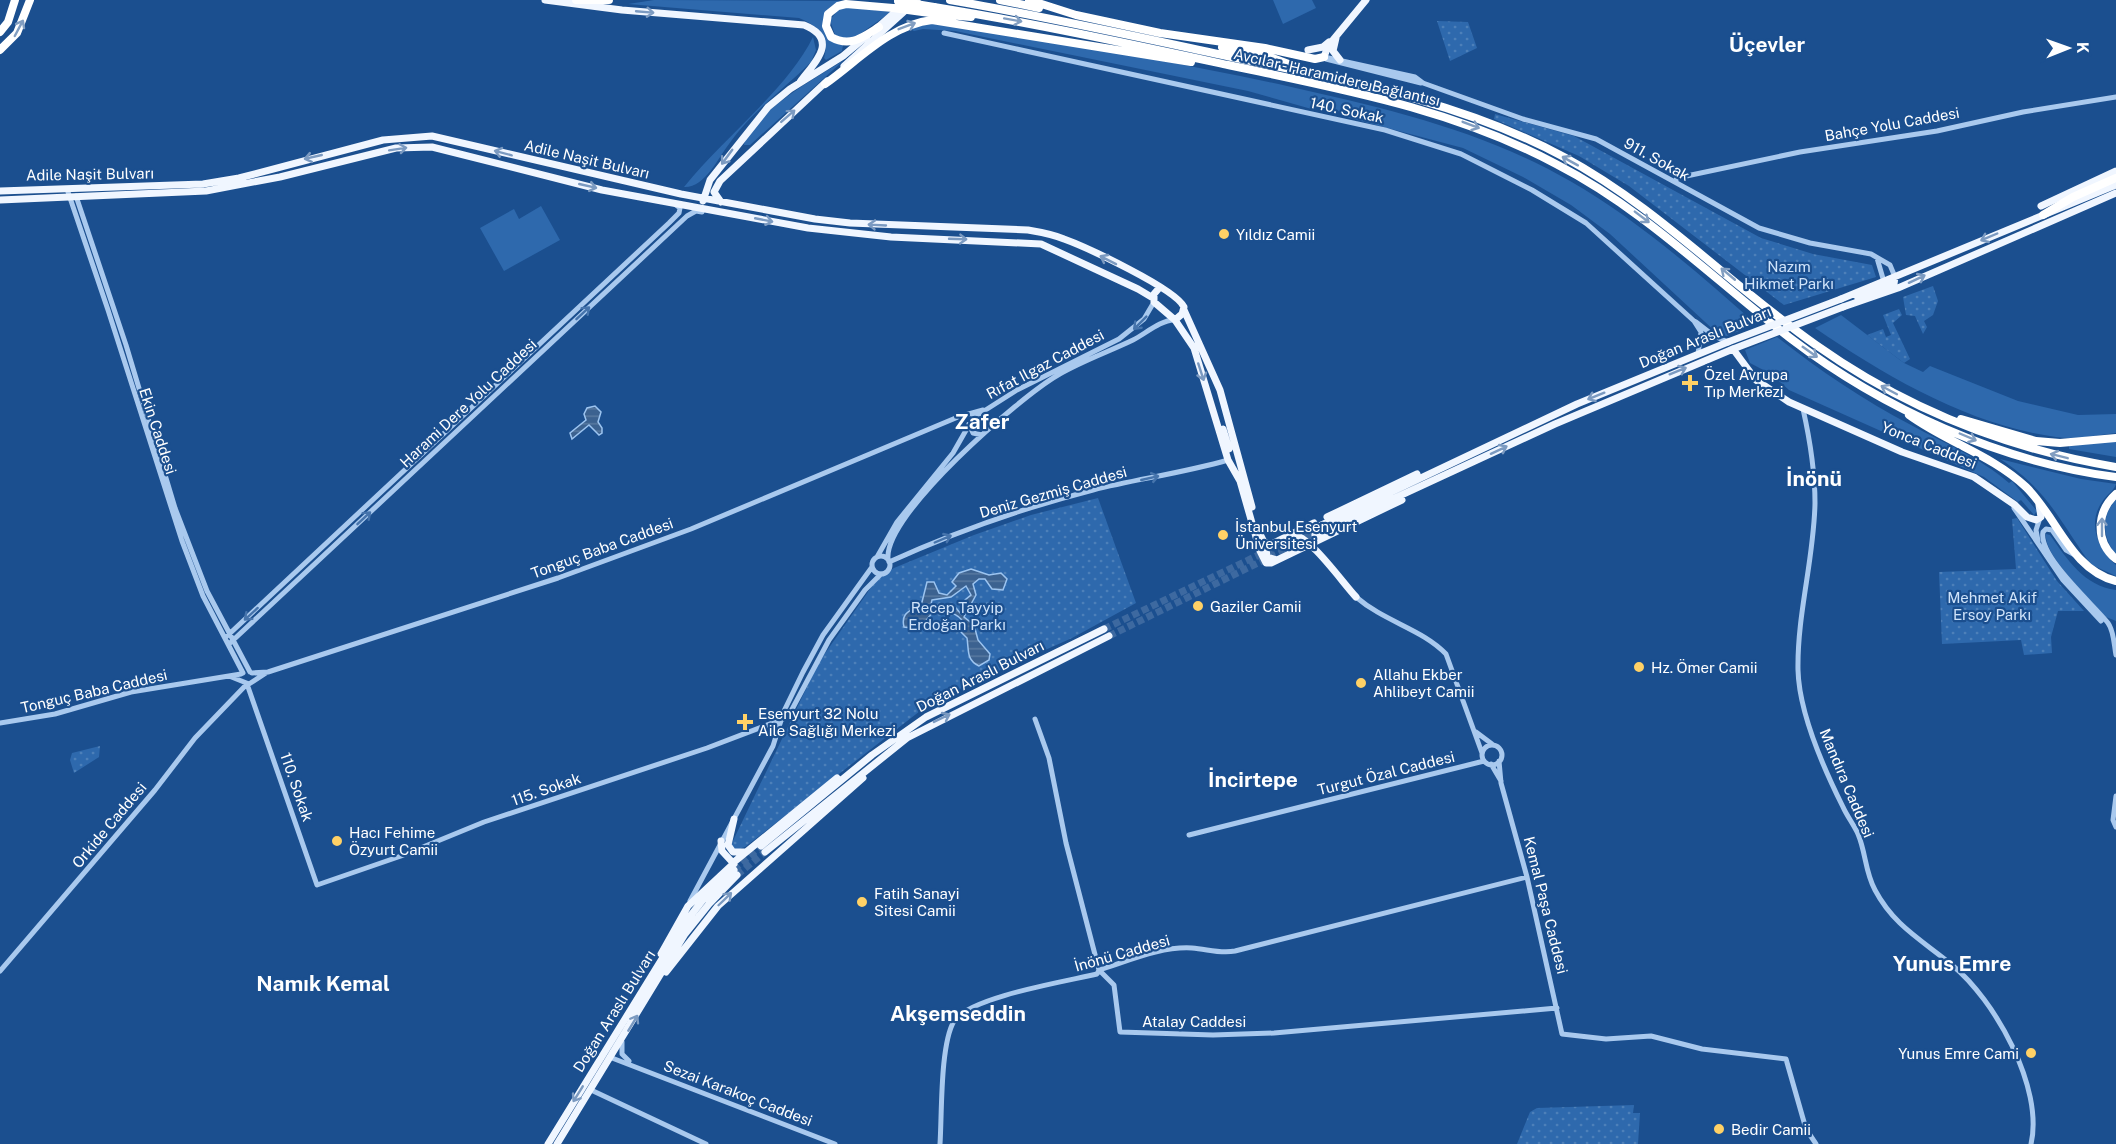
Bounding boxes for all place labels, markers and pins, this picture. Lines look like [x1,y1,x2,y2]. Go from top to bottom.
place label: Yıldız Camii [1236,226,1315,243]
marker: Yıldız Camii [1217,227,1231,241]
place label: Özel Avrupa Tıp Merkezi [1704,365,1788,400]
marker: Özel Avrupa Tıp Merkezi [1681,374,1699,392]
place label: İstanbul Esenyurt Üniversitesi [1235,517,1357,552]
marker: İstanbul Esenyurt Üniversitesi [1216,528,1230,542]
place label: Gaziler Camii [1210,598,1301,615]
marker: Gaziler Camii [1191,599,1205,613]
place label: Hz. Ömer Camii [1651,658,1758,676]
marker: Hz. Ömer Camii [1632,660,1646,674]
place label: Allahu Ekber Ahlibeyt Camii [1373,666,1474,700]
marker: Allahu Ekber Ahlibeyt Camii [1354,676,1368,690]
place label: Esenyurt 32 Nolu Aile Sağlığı Merkezi [758,705,896,739]
marker: Esenyurt 32 Nolu Aile Sağlığı Merkezi [736,713,754,731]
place label: Hacı Fehime Özyurt Camii [349,824,438,858]
marker: Hacı Fehime Özyurt Camii [330,834,344,848]
place label: Fatih Sanayi Sitesi Camii [874,885,959,919]
marker: Fatih Sanayi Sitesi Camii [855,895,869,909]
place label: Yunus Emre Cami [1898,1045,2019,1062]
marker: Yunus Emre Cami [2024,1046,2038,1060]
place label: Bedir Camii [1731,1121,1811,1138]
marker: Bedir Camii [1712,1122,1726,1136]

